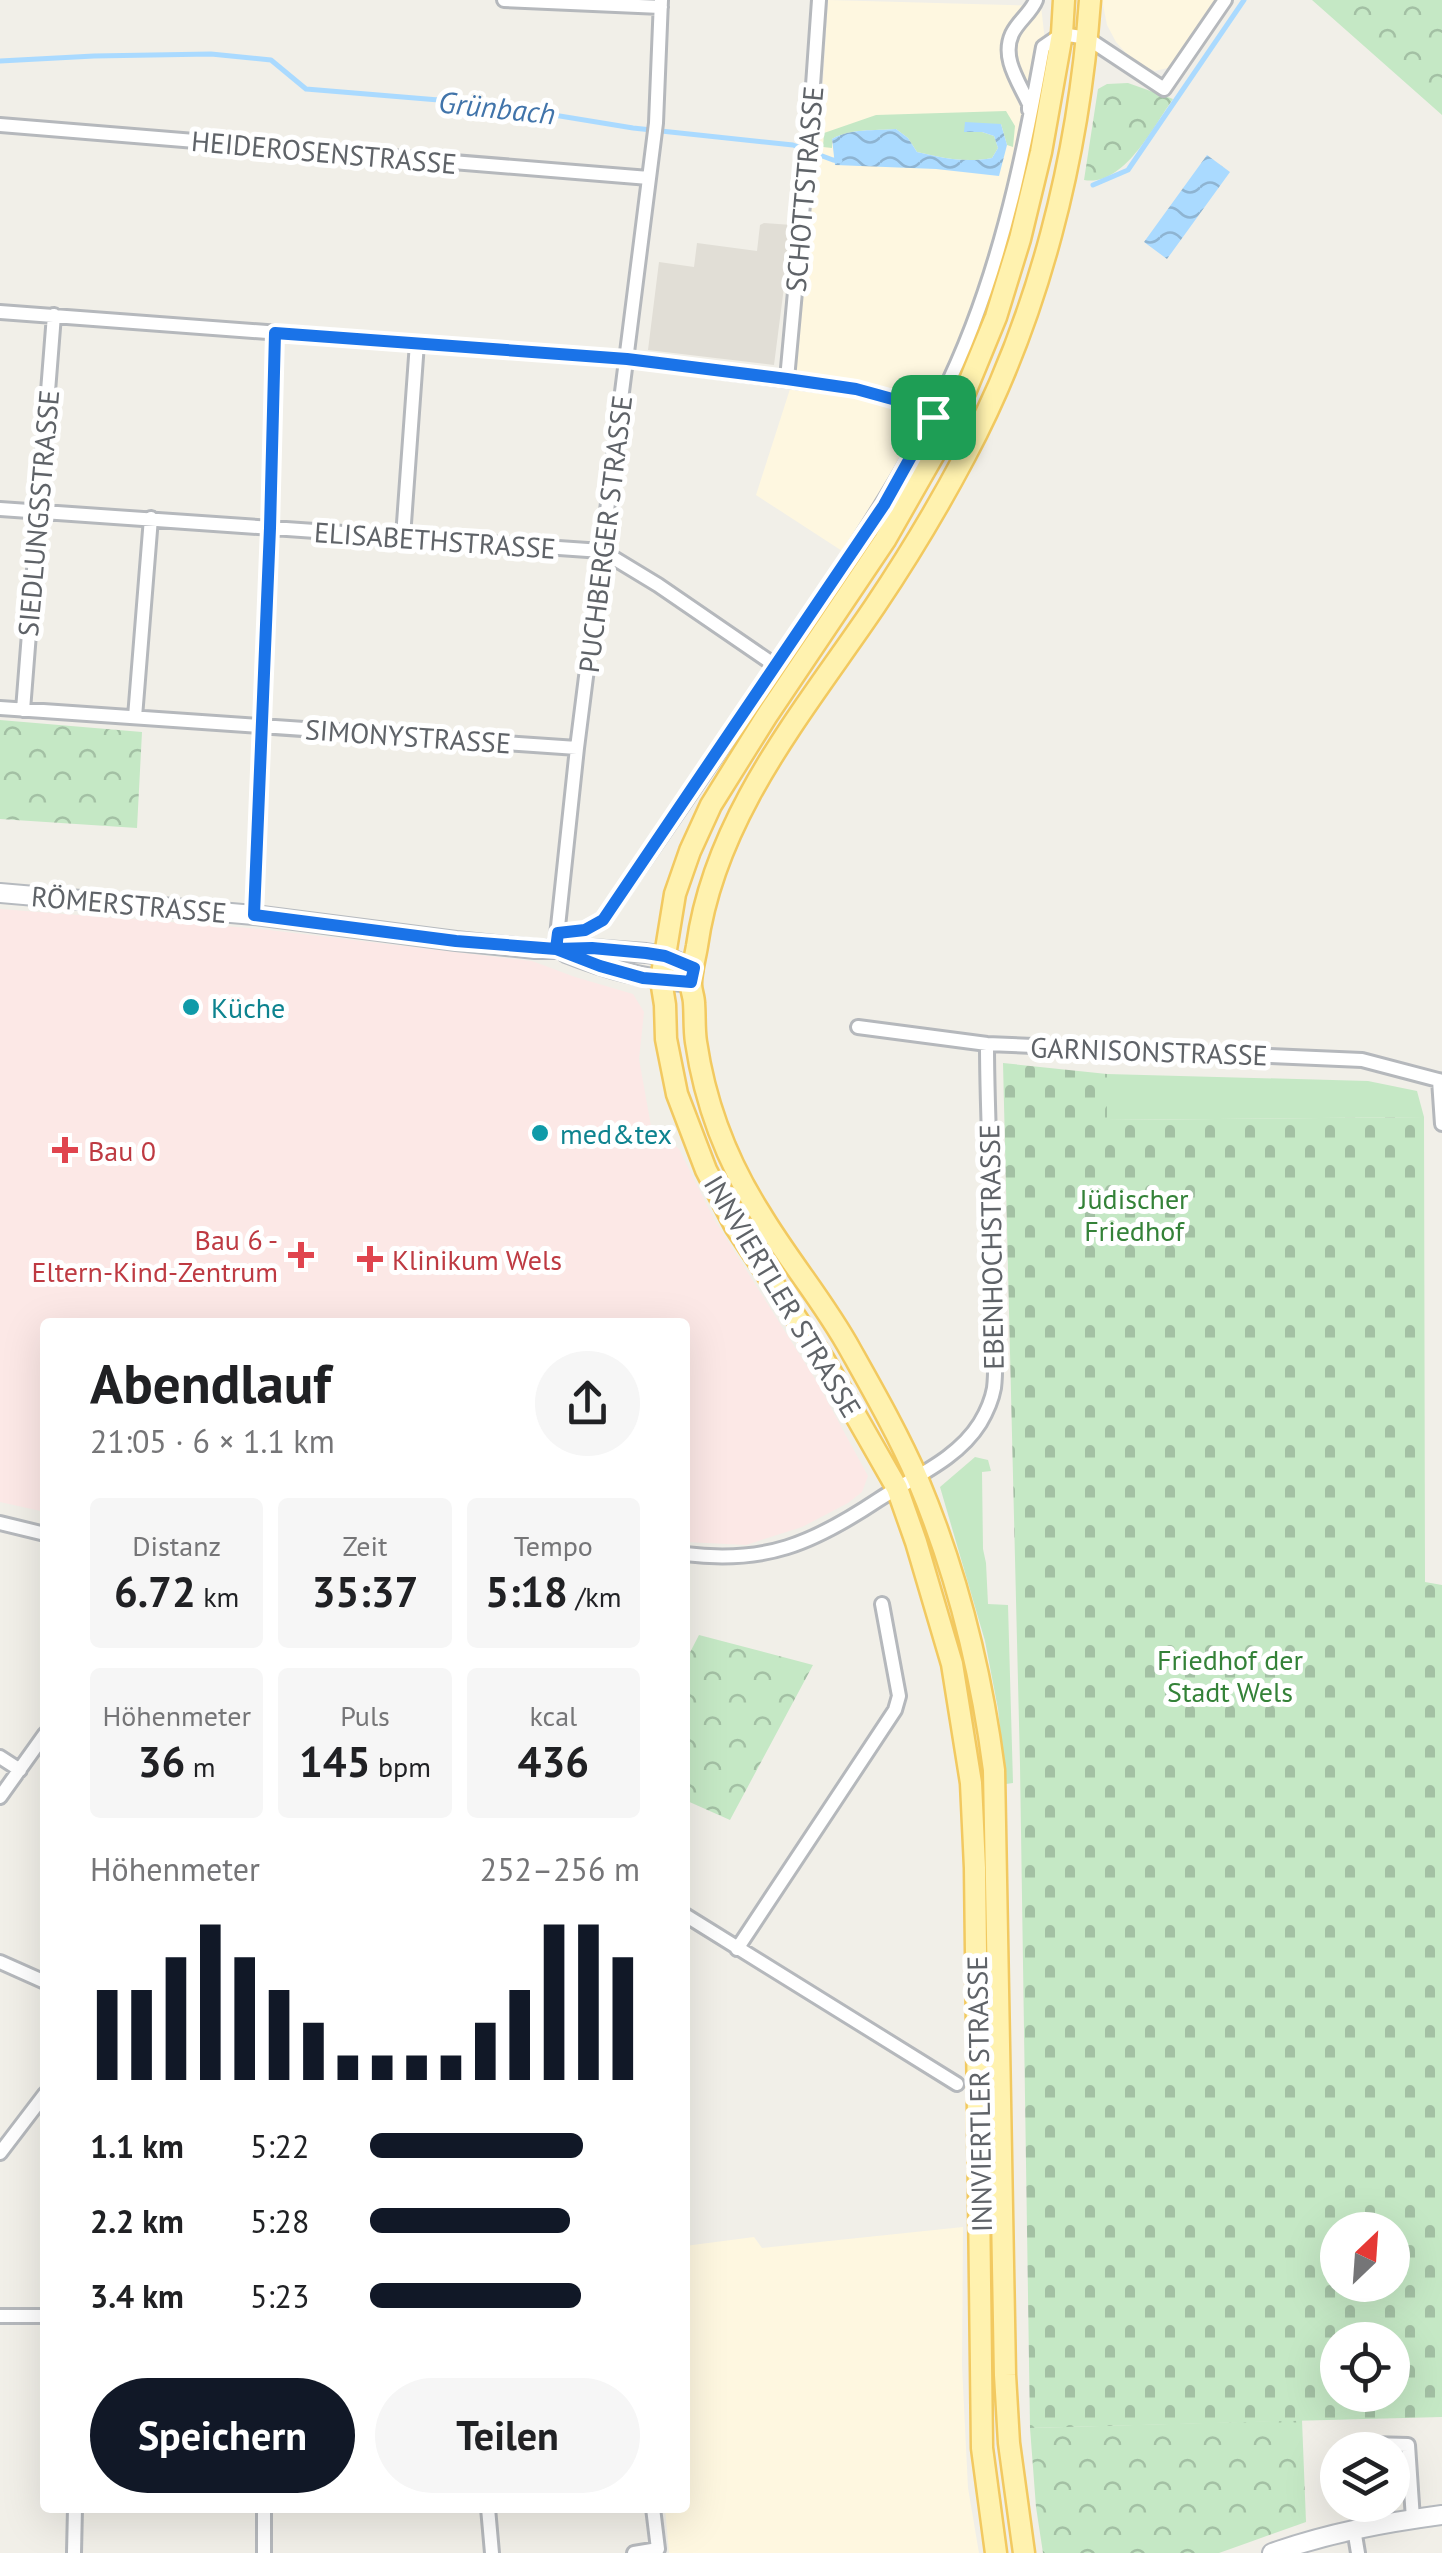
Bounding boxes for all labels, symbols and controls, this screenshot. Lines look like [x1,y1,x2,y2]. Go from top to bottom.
water label: Grünbach [437,81,557,133]
street label: SCHOTTSTRASSE [777,84,831,294]
street label: HEIDEROSENSTRASSE [190,122,458,182]
pin [891,375,976,460]
street label: SIEDLUNGSSTRASSE [9,388,67,638]
icon: arrive [906,390,961,445]
street label: PUCHBERGER STRASSE [570,393,640,675]
street label: ELISABETHSTRASSE [313,513,557,567]
street label: SIMONYSTRASSE [304,710,512,762]
street label: RÖMERSTRASSE [30,877,228,931]
place label: Küche [211,989,285,1026]
marker: Küche [180,996,202,1018]
street label: GARNISONSTRASSE [1030,1028,1268,1074]
place label: med&tex [560,1115,672,1152]
marker: med&tex [529,1122,551,1144]
street label: EBENHOCHSTRASSE [970,1124,1012,1370]
place label: Bau 0 [88,1132,156,1169]
marker: Bau 0 [52,1137,78,1163]
street label: INNVIERTLER STRASSE [696,1168,870,1424]
park label: Jüdischer Friedhof [1078,1180,1189,1249]
place label: Bau 6 - Eltern-Kind-Zentrum [32,1221,278,1290]
place label: Klinikum Wels [392,1241,562,1278]
marker: Bau 6 - Eltern-Kind-Zentrum [288,1242,314,1268]
marker: Klinikum Wels [357,1246,383,1272]
text: Abendlauf [90,1347,331,1418]
button: share [535,1351,640,1456]
text: 21:05 · 6 × 1.1 km [90,1420,335,1462]
text: Distanz [132,1527,221,1564]
text: Zeit [342,1527,388,1564]
text: Tempo [514,1527,593,1564]
text: 6.72 [114,1564,196,1619]
text: 35:37 [312,1564,418,1619]
text: 5:18 [485,1564,568,1619]
text: km [196,1578,239,1615]
text: /km [568,1578,621,1615]
park label: Friedhof der Stadt Wels [1157,1641,1303,1710]
text: Höhenmeter [102,1697,251,1734]
text: Puls [340,1697,390,1734]
text: kcal [529,1697,577,1734]
text: 36 [138,1734,185,1789]
text: 145 [299,1734,370,1789]
text: 436 [518,1734,589,1789]
text: m [185,1748,216,1785]
text: bpm [370,1748,431,1785]
text: Höhenmeter [90,1848,260,1890]
text: 252–256 m [480,1848,640,1890]
street label: INNVIERTLER STRASSE [958,1955,1000,2233]
text: 1.1 km [90,2125,184,2167]
text: 5:22 [250,2125,309,2167]
text: 2.2 km [90,2200,184,2242]
text: 5:28 [250,2200,309,2242]
north arrow [1320,2212,1410,2302]
map controls [1320,2212,1410,2522]
text: 3.4 km [90,2275,184,2317]
text: 5:23 [250,2275,309,2317]
button: locate [1320,2322,1410,2412]
button: Speichern [90,2378,355,2493]
button: Teilen [375,2378,640,2493]
button: layers [1320,2432,1410,2522]

